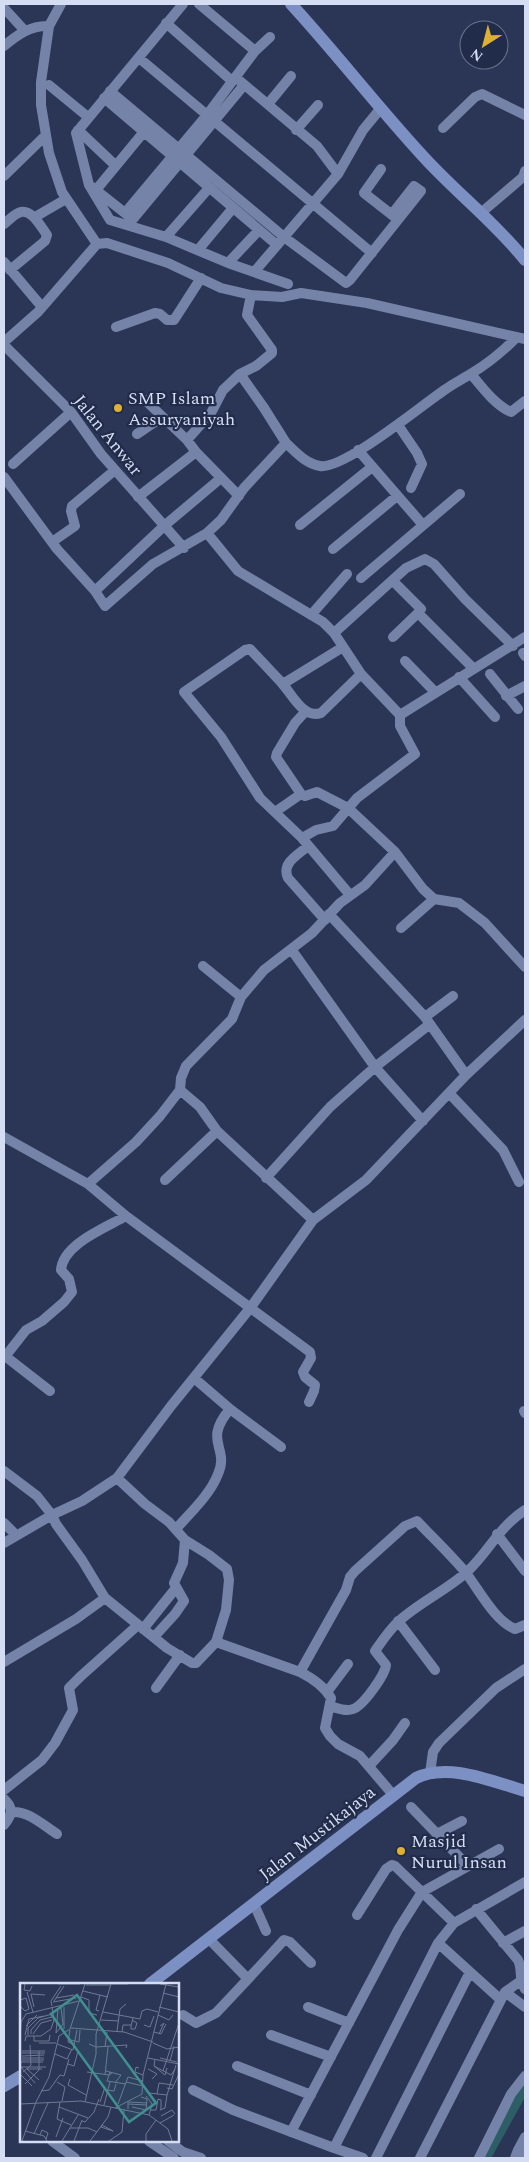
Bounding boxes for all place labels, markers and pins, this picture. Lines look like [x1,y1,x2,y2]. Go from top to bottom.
place label: SMP Islam Assuryaniyah [128,385,235,433]
marker: SMP Islam Assuryaniyah [112,402,124,414]
place label: Masjid Nurul Insan [411,1828,507,1876]
marker: Masjid Nurul Insan [395,1845,407,1857]

